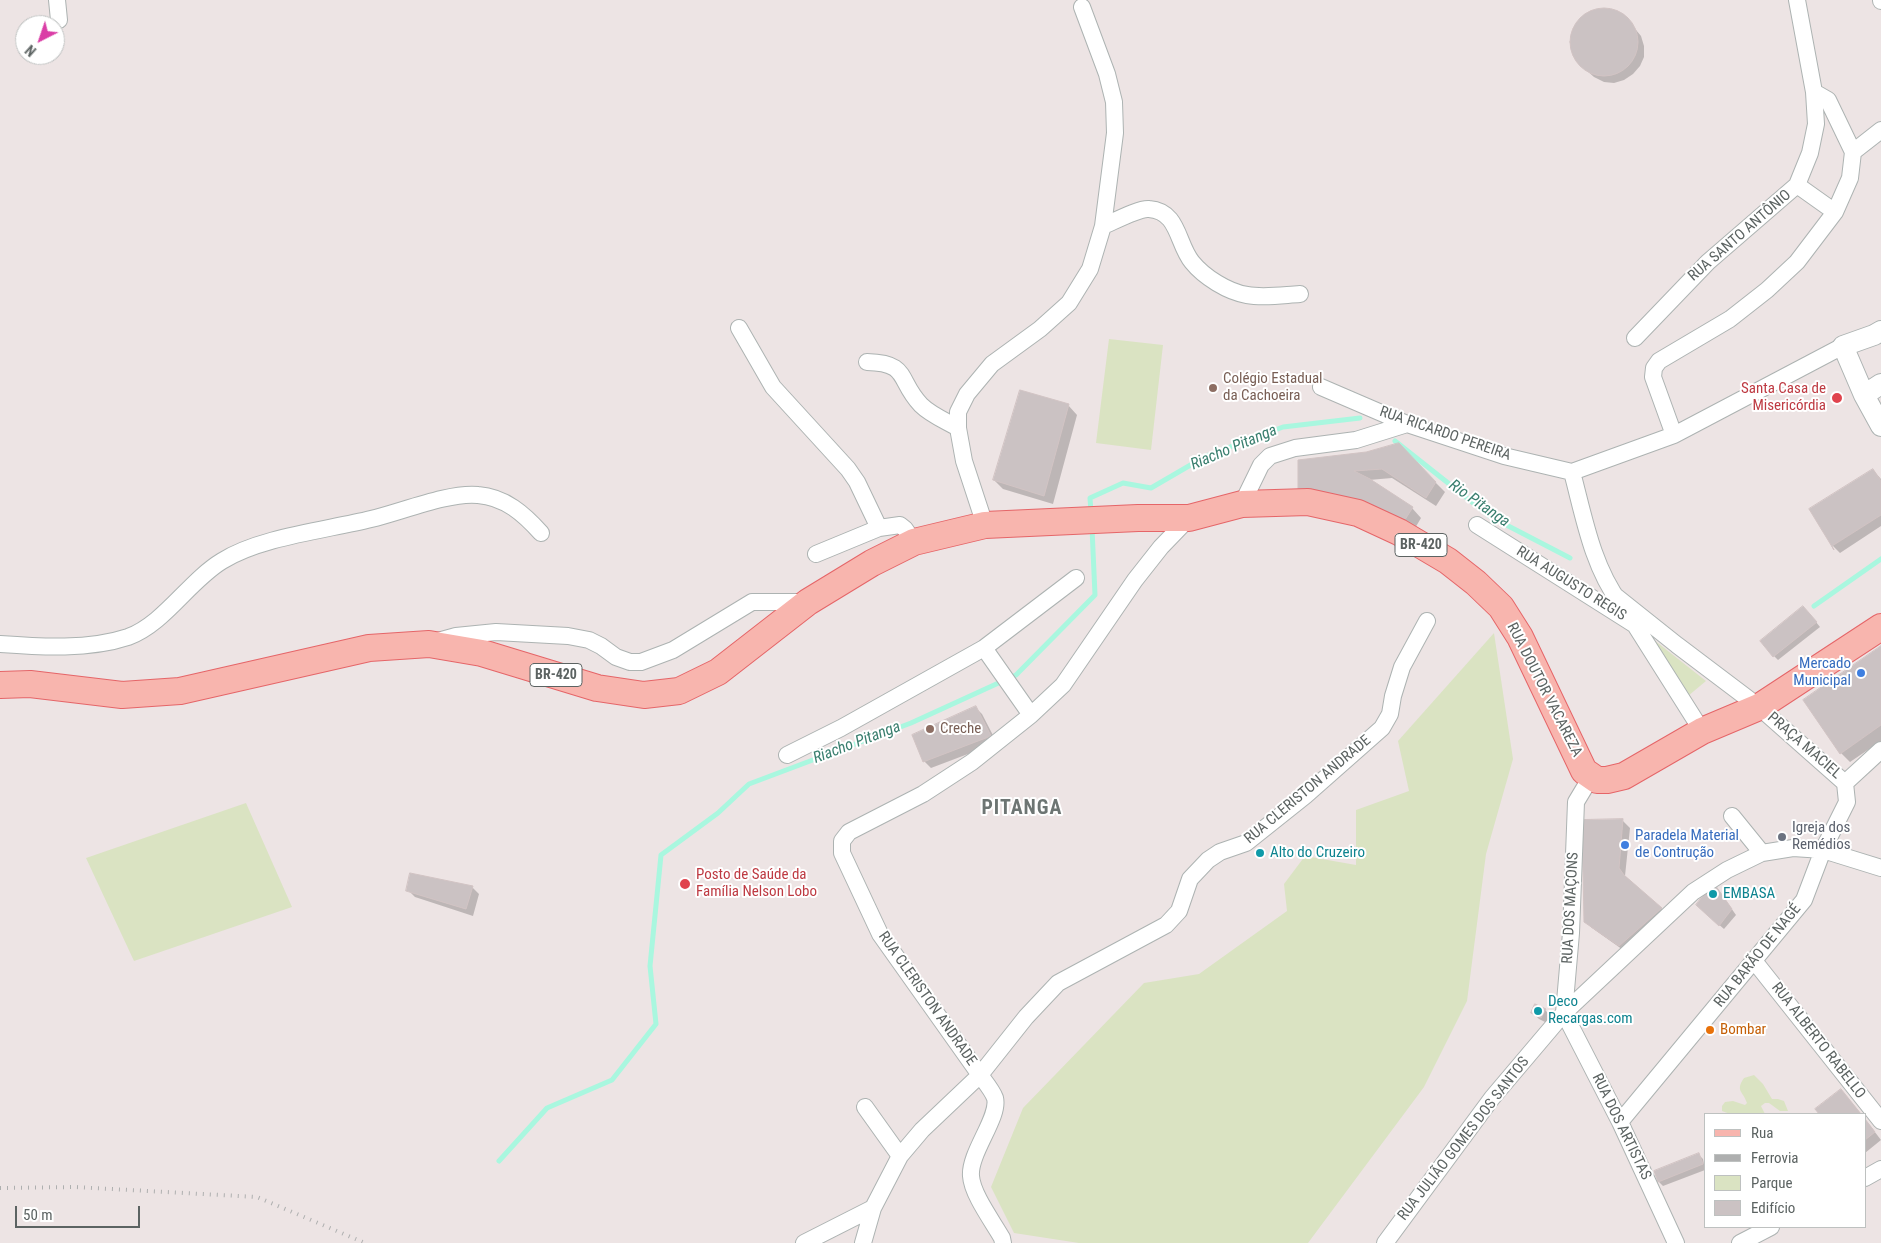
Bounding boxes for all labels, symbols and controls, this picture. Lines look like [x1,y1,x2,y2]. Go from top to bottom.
north arrow [15,15,65,65]
text: N [22,42,39,59]
street label: RUA SANTO ANTÔNIO [1685,186,1795,286]
place label: Colégio Estadual da Cachoeira [1223,370,1323,405]
place label: Santa Casa de Misericórdia [1741,380,1826,415]
marker: Colégio Estadual da Cachoeira [1207,382,1219,394]
marker: Santa Casa de Misericórdia [1830,391,1844,405]
street label: RUA RICARDO PEREIRA [1377,403,1513,465]
water label: Riacho Pitanga [1188,421,1280,475]
water label: Rio Pitanga [1445,476,1513,532]
road number: BR-420 [1395,534,1447,556]
street label: RUA AUGUSTO REGIS [1513,543,1629,625]
street label: RUA DOUTOR VACAREZA [1502,620,1586,760]
place label: Mercado Municipal [1793,655,1851,690]
road number: BR-420 [530,664,582,686]
marker: Mercado Municipal [1855,667,1867,679]
street label: PRAÇA MACIEL [1763,709,1845,783]
water label: Riacho Pitanga [811,718,903,768]
place label: Creche [940,720,981,738]
marker: Creche [924,723,936,735]
street label: RUA CLERISTON ANDRADE [1241,732,1375,848]
district label: PITANGA [981,797,1063,821]
place label: Igreja dos Remédios [1792,819,1851,854]
place label: Paradela Material de Contrução [1635,827,1739,862]
marker: Igreja dos Remédios [1776,831,1788,843]
marker: Paradela Material de Contrução [1619,839,1631,851]
place label: Alto do Cruzeiro [1270,844,1365,862]
marker: Alto do Cruzeiro [1254,847,1266,859]
street label: RUA DOS MAÇONS [1559,852,1583,964]
place label: Posto de Saúde da Família Nelson Lobo [696,866,817,901]
marker: Posto de Saúde da Família Nelson Lobo [678,877,692,891]
place label: EMBASA [1723,885,1775,903]
marker: EMBASA [1707,888,1719,900]
street label: RUA BARÃO DE NAGÉ [1711,901,1805,1011]
street label: RUA CLERISTON ANDRADE [874,929,980,1069]
street label: RUA ALBERTO RABELLO [1767,979,1869,1103]
place label: Deco Recargas.com [1548,993,1633,1028]
marker: Deco Recargas.com [1532,1005,1544,1017]
place label: Bombar [1720,1021,1766,1039]
marker: Bombar [1704,1024,1716,1036]
street label: RUA JULIÃO GOMES DOS SANTOS [1395,1054,1533,1224]
street label: RUA DOS ARTISTAS [1587,1071,1655,1183]
legend [1704,1113,1866,1228]
text: Rua [1751,1124,1773,1142]
text: Ferrovia [1751,1149,1799,1167]
text: Parque [1751,1174,1793,1192]
scale bar [18,1196,142,1228]
text: Edifício [1751,1199,1795,1217]
text: 50 m [23,1206,53,1224]

